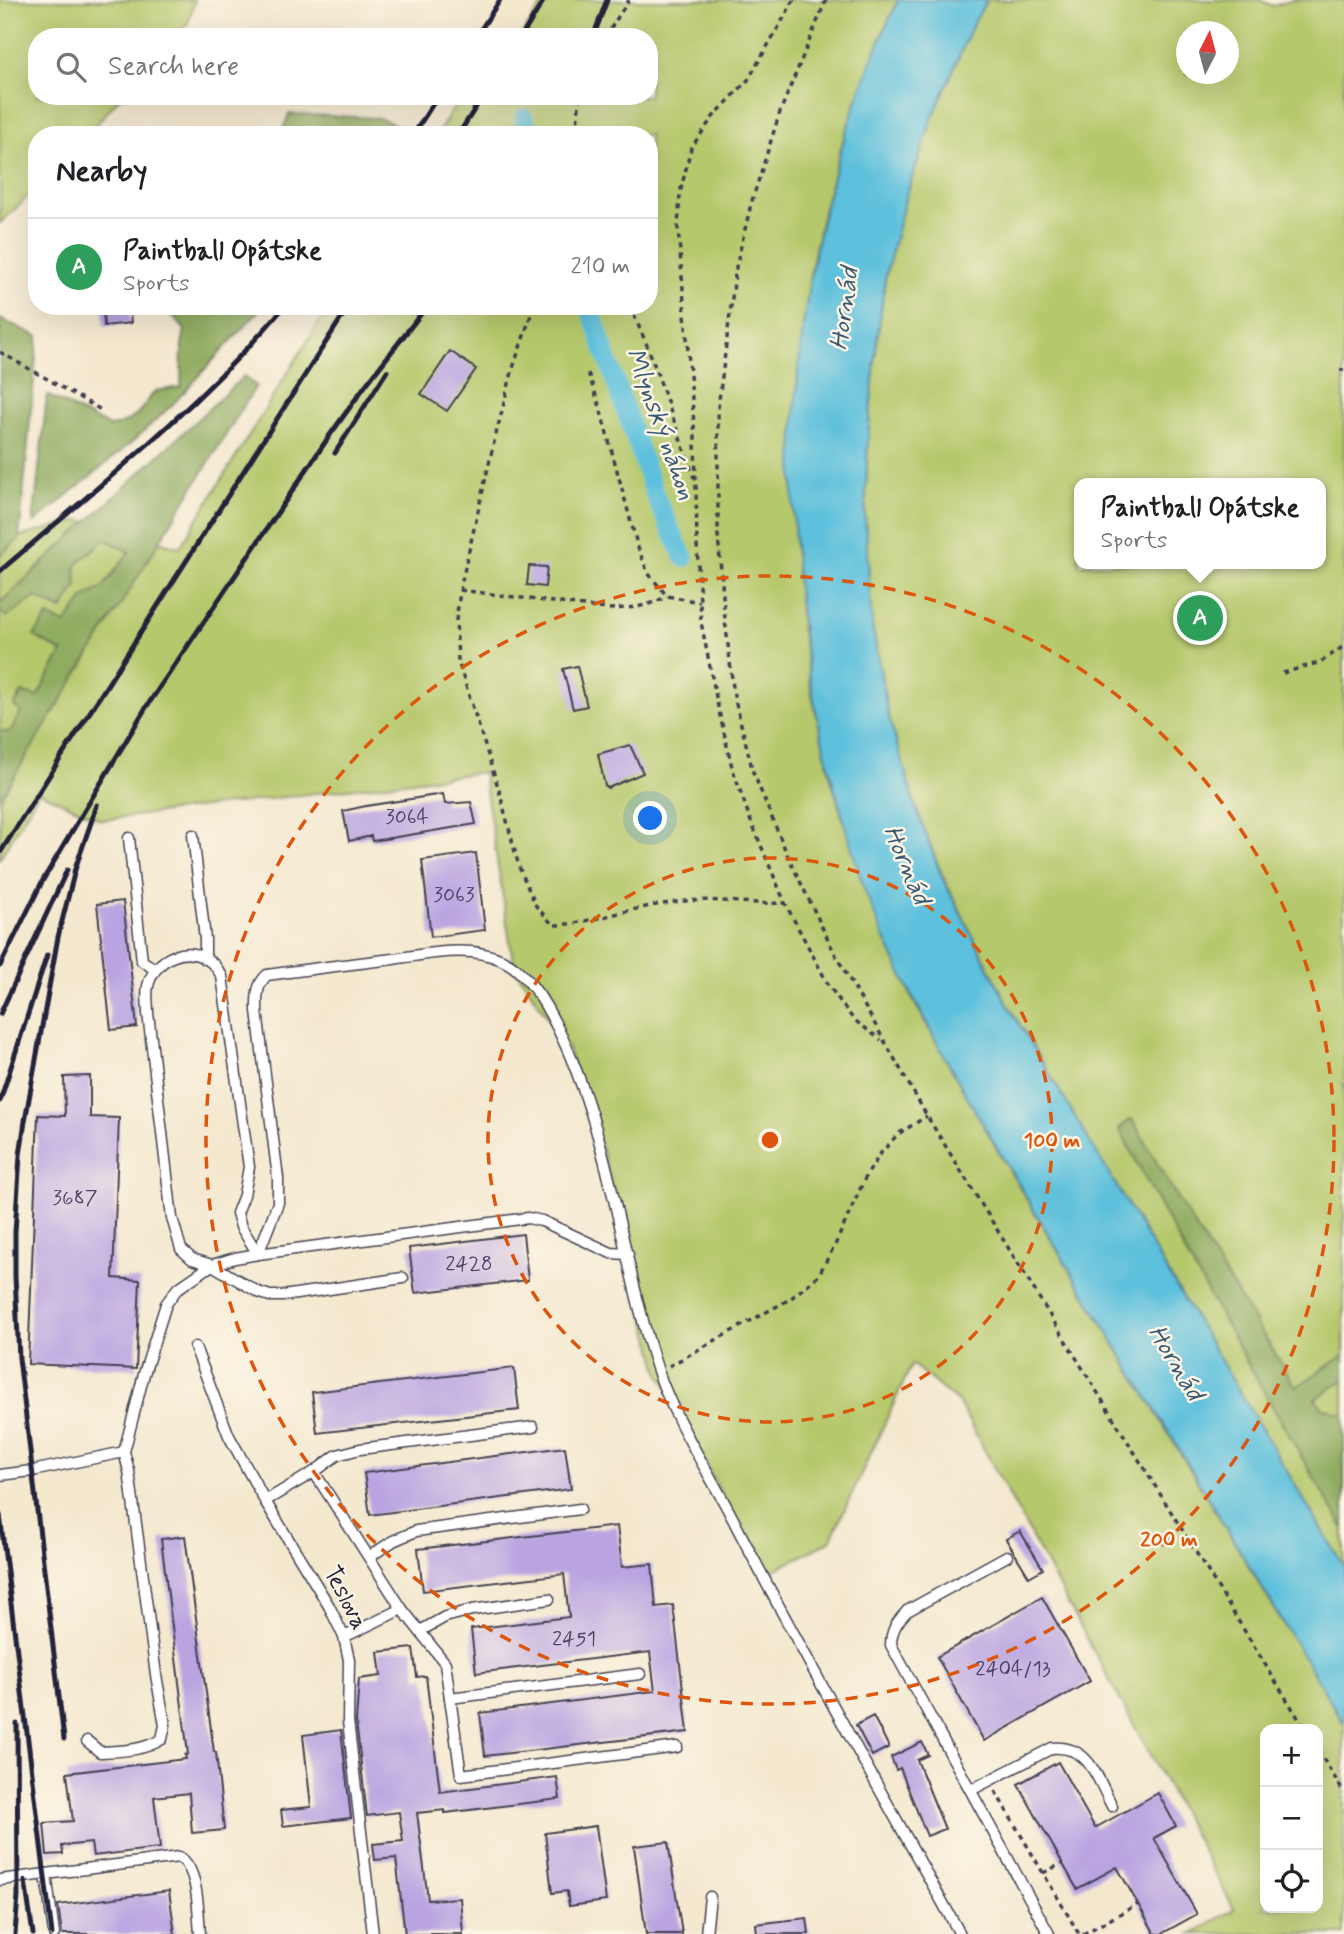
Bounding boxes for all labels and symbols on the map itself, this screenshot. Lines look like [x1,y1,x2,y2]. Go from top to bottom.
north arrow [1176,21,1239,84]
water label: Hornád [822,263,868,352]
water label: Mlynský náhon [617,343,703,505]
pin: A [1177,592,1223,644]
your location [633,801,667,835]
house number: 3064 [385,803,429,831]
water label: Hornád [874,820,939,913]
house number: 3063 [434,881,475,909]
text: 100 m [1024,1127,1080,1155]
centre of rings [758,1128,782,1152]
house number: 3687 [52,1184,98,1212]
house number: 2428 [445,1250,493,1278]
water label: Hornád [1139,1319,1212,1410]
text: 200 m [1140,1526,1198,1554]
street label: Teslova [316,1561,374,1635]
house number: 2451 [552,1625,596,1653]
house number: 2404/13 [975,1655,1051,1683]

